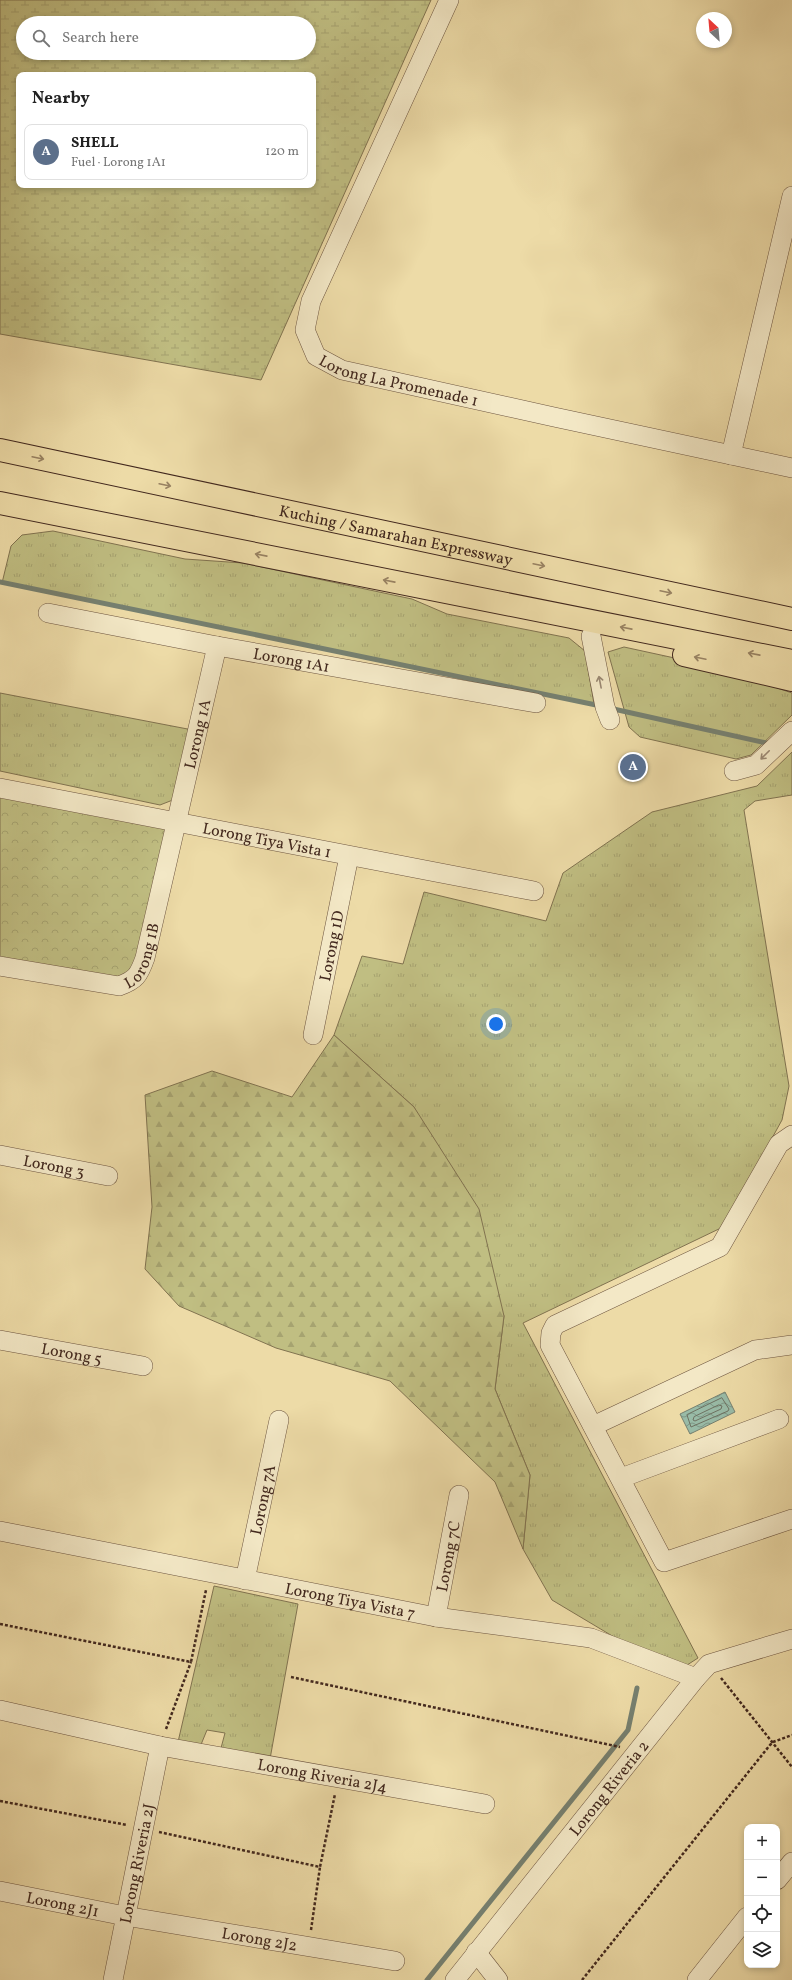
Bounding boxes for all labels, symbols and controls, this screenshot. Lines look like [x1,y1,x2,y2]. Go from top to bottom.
north arrow [696,12,732,48]
search box [16,16,316,60]
icon: search [30,27,52,49]
text: Search here [62,28,139,49]
text: Nearby [32,87,90,110]
text: SHELL [71,133,119,154]
text: A [41,143,51,161]
text: 120 m [265,143,299,161]
text: Fuel · Lorong 1A1 [71,154,166,172]
street label: Lorong La Promenade 1 [314,351,480,413]
one-way arrow [31,455,44,463]
one-way arrow [158,482,171,490]
street label: Kuching / Samarahan Expressway [277,501,515,572]
one-way arrow [255,551,268,559]
one-way arrow [532,561,545,569]
one-way arrow [383,576,396,584]
one-way arrow [659,589,672,597]
one-way arrow [620,624,633,632]
street label: Lorong 1A1 [251,644,331,679]
one-way arrow [748,649,761,657]
one-way arrow [693,654,706,662]
one-way arrow [596,676,604,689]
street label: Lorong 1A [180,697,217,771]
one-way arrow [760,750,770,760]
pin: A [620,752,646,782]
street label: Lorong Tiya Vista 1 [200,818,333,865]
street label: Lorong 1D [315,909,351,983]
street label: Lorong 1B [121,921,166,995]
your location [486,1014,506,1034]
street label: Lorong 3 [21,1151,86,1184]
street label: Lorong 5 [39,1339,104,1371]
street label: Lorong 7A [246,1463,282,1537]
street label: Lorong 7C [432,1519,467,1594]
street label: Lorong Tiya Vista 7 [283,1578,417,1626]
street label: Lorong Riveria 2 [565,1737,655,1841]
street label: Lorong Riveria 2J4 [255,1755,389,1799]
street label: Lorong Riveria 2J [116,1802,161,1926]
map controls [744,1824,780,1968]
button: + [744,1824,780,1860]
button: − [744,1860,780,1896]
street label: Lorong 2J1 [24,1887,101,1924]
button: locate [744,1896,780,1932]
street label: Lorong 2J2 [220,1923,299,1958]
button: layers [744,1932,780,1968]

